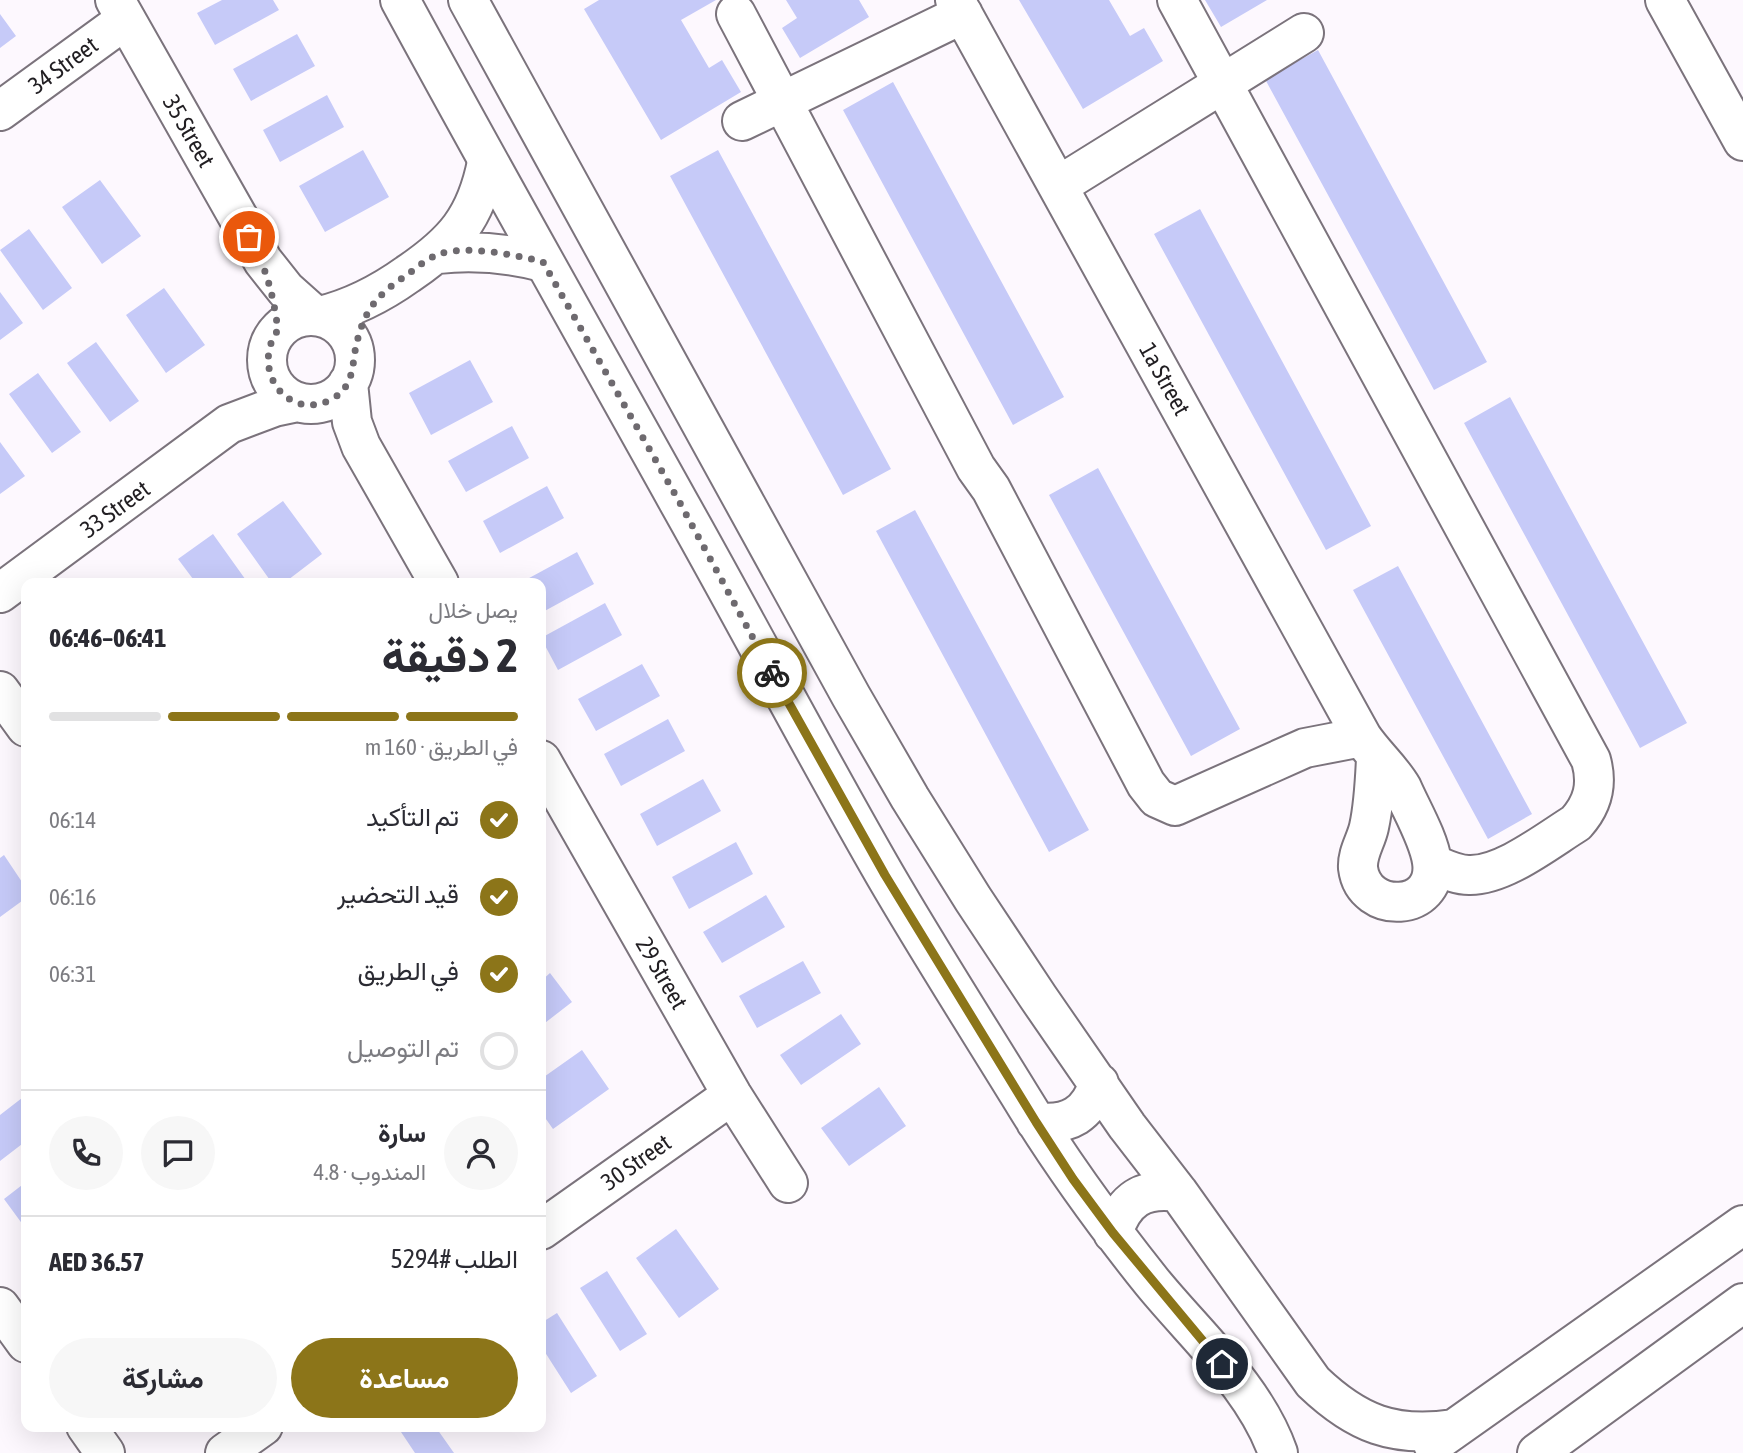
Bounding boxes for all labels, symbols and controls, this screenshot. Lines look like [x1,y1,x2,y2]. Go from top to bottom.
street label: 34 Street [23,31,103,99]
street label: 35 Street [158,90,220,172]
pin [219,207,279,267]
icon: bag [230,218,268,256]
street label: 1a Street [1134,338,1196,420]
street label: 33 Street [75,475,155,543]
text: يصل خلال [429,597,518,623]
text: 06:41–06:46 [49,623,166,653]
text: 2 دقيقة [382,629,518,682]
courier [737,638,807,708]
icon: bike [753,654,791,692]
text: في الطريق · 160 m [365,734,518,760]
icon: check [480,801,518,839]
text: تم التأكيد [366,802,459,832]
text: 06:14 [49,807,96,833]
icon: check [480,878,518,916]
text: قيد التحضير [337,879,459,909]
text: 06:16 [49,884,96,910]
street label: 29 Street [631,932,693,1014]
icon: check [480,955,518,993]
text: في الطريق [357,956,459,986]
text: 06:31 [49,961,96,987]
text: تم التوصيل [347,1033,459,1063]
button: phone [49,1116,123,1190]
button: chat [141,1116,215,1190]
button: person [444,1116,518,1190]
text: سارة [378,1118,426,1148]
street label: 30 Street [596,1128,676,1196]
text: المندوب · 4.8 [314,1159,426,1185]
text: الطلب #5294 [391,1244,518,1274]
text: AED 36.57 [49,1247,144,1277]
pin [1192,1334,1252,1394]
button: مشاركة [49,1338,277,1418]
button: مساعدة [291,1338,518,1418]
icon: home [1203,1345,1241,1383]

